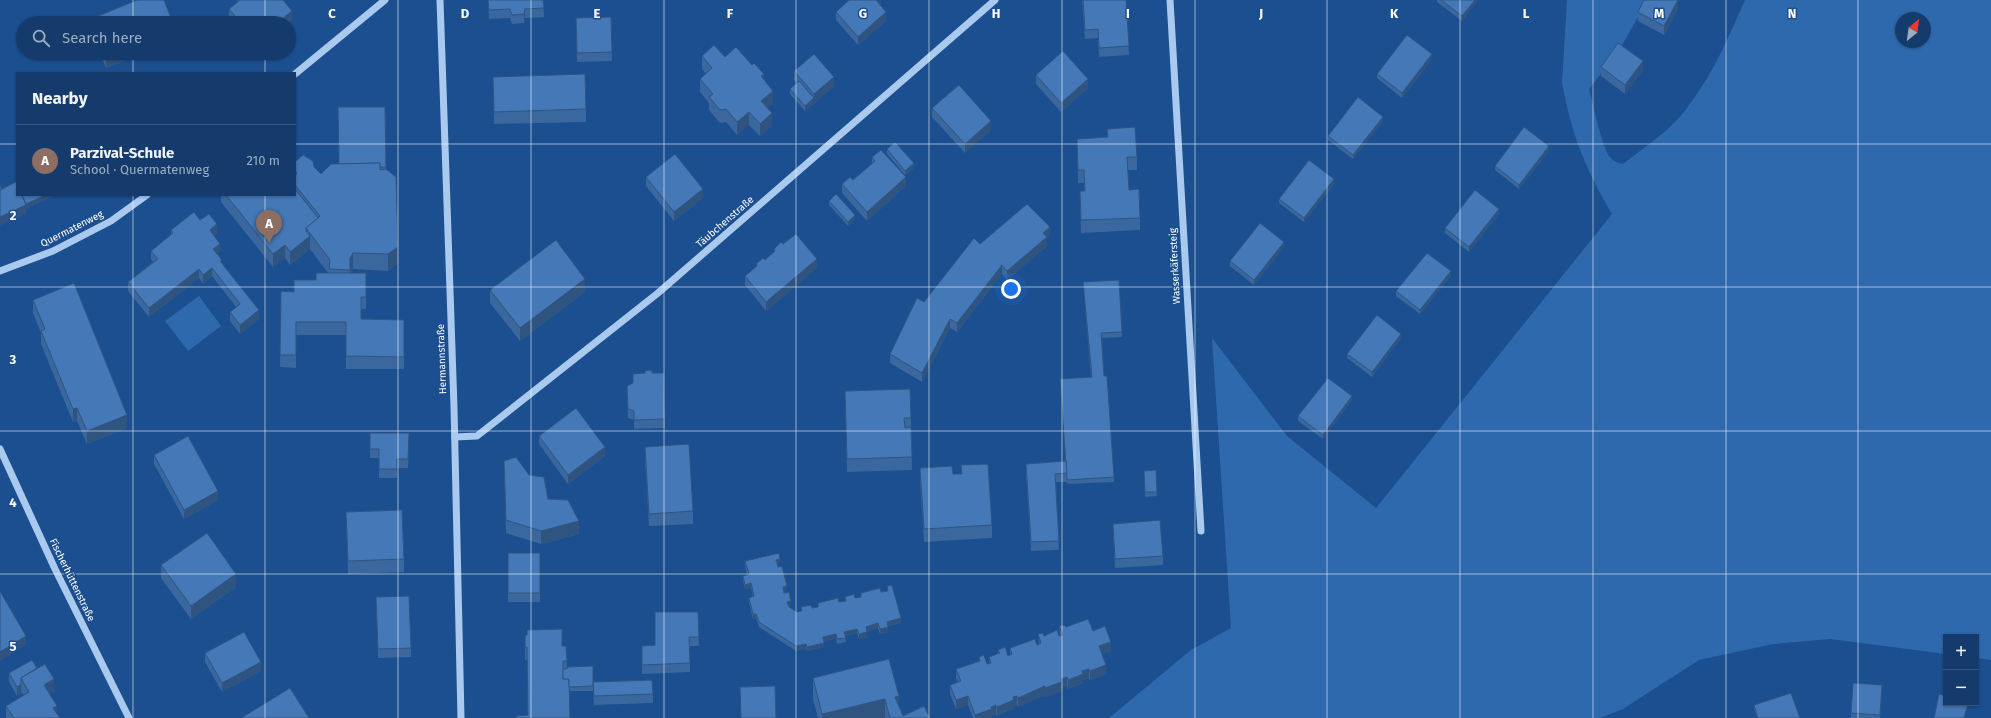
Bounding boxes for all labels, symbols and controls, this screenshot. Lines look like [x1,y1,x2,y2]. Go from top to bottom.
text: C [328,6,336,21]
text: D [461,6,470,21]
text: E [594,6,601,21]
text: F [727,6,734,21]
text: G [859,6,867,21]
text: H [992,6,1000,21]
text: I [1126,6,1130,21]
text: J [1258,6,1263,21]
text: K [1390,6,1399,21]
text: L [1523,6,1530,21]
text: M [1654,6,1664,21]
text: N [1788,6,1796,21]
north arrow [1895,12,1931,48]
search box [16,16,296,60]
icon: search [30,27,52,49]
text: Search here [62,29,142,47]
text: Nearby [32,88,87,109]
text: Parzival-Schule [70,144,174,162]
text: A [41,153,49,168]
text: 210 m [246,153,280,168]
text: School · Quermatenweg [70,162,209,177]
street label: Täubchenstraße [694,194,756,250]
text: 2 [10,208,17,223]
street label: Quermatenweg [39,208,106,250]
pin: A [256,210,282,243]
street label: Wasserkäfersteig [1167,227,1183,304]
your location [1001,279,1021,299]
street label: Hermannstraße [435,324,449,394]
text: 3 [9,352,17,367]
text: 4 [9,495,17,510]
street label: Fischerhüttenstraße [47,537,97,623]
map controls [1943,634,1979,706]
button: + [1943,634,1979,670]
text: 5 [10,639,17,654]
button: − [1943,670,1979,706]

